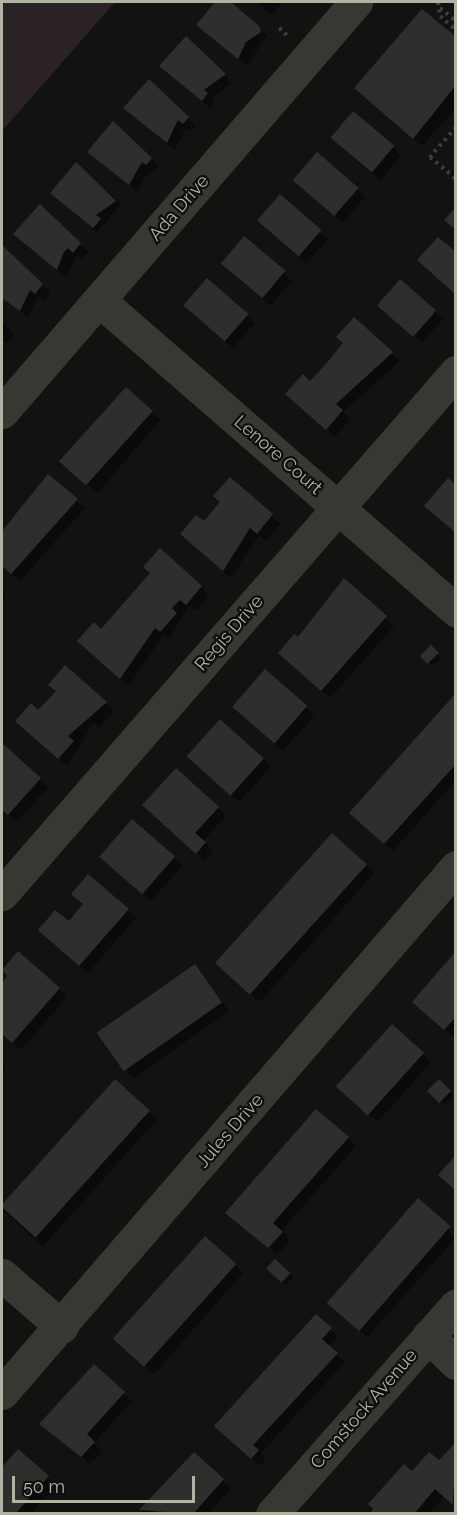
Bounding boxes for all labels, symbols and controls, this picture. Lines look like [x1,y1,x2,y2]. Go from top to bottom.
street label: Ada Drive [144,171,214,245]
street label: Lenore Court [230,411,326,499]
street label: Regis Drive [190,591,268,675]
street label: Jules Drive [192,1090,268,1172]
street label: Comstock Avenue [306,1345,422,1473]
scale bar [15,1464,198,1502]
text: 50 m [23,1476,65,1497]

